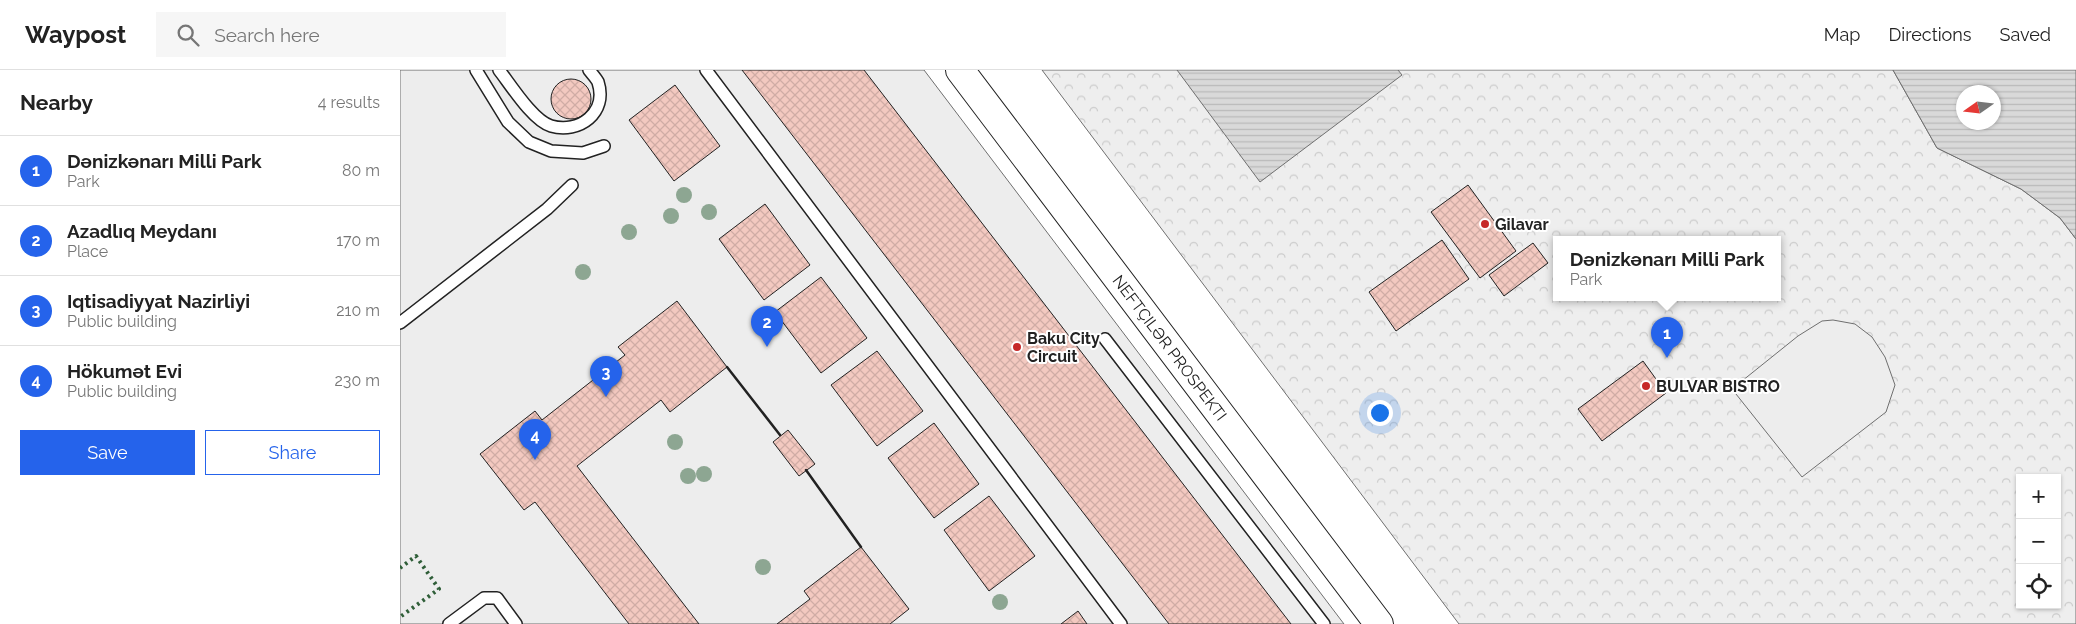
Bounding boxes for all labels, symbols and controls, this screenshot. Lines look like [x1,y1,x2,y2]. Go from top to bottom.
search box [156,12,506,57]
text: Waypost [25,20,126,49]
icon: search [174,21,202,49]
text: Search here [214,24,320,46]
text: Map [1824,24,1860,45]
text: Directions [1888,24,1972,45]
text: Saved [2000,24,2051,45]
north arrow [1956,85,2001,130]
text: Nearby [20,90,93,115]
text: 4 results [318,93,380,112]
text: Dənizkənarı Milli Park [67,150,262,172]
text: 1 [32,161,40,180]
text: 80 m [342,161,380,180]
text: Park [67,172,100,191]
place label: Gilavar [1495,215,1549,234]
marker: Gilavar [1479,218,1491,230]
text: Azadlıq Meydanı [67,220,217,242]
text: 2 [31,231,41,250]
text: 170 m [336,231,380,250]
popup [1553,236,1781,301]
text: Place [67,242,108,261]
text: Dənizkənarı Milli Park [1570,248,1764,270]
text: Park [1570,270,1602,289]
street label: NEFTÇILƏR PROSPEKTI [1109,271,1231,424]
text: Iqtisadiyyat Nazirliyi [67,290,250,312]
text: 3 [32,301,40,320]
text: 210 m [336,301,380,320]
pin: 2 [751,306,783,347]
text: Public building [67,312,177,331]
pin: 1 [1651,317,1683,358]
place label: Baku City Circuit [1027,329,1100,366]
marker: Baku City Circuit [1011,341,1023,353]
pin: 3 [590,356,622,397]
text: Hökumət Evi [67,360,182,382]
text: 4 [31,371,41,390]
text: 230 m [335,371,380,390]
place label: BULVAR BISTRO [1656,377,1780,396]
marker: BULVAR BISTRO [1640,380,1652,392]
text: Public building [67,382,177,401]
your location [1367,400,1393,426]
pin: 4 [519,419,551,460]
button: Save [20,430,195,475]
button: Share [205,430,380,475]
map controls [2016,474,2061,609]
button: + [2016,474,2061,519]
button: − [2016,519,2061,564]
button: locate [2016,564,2061,609]

